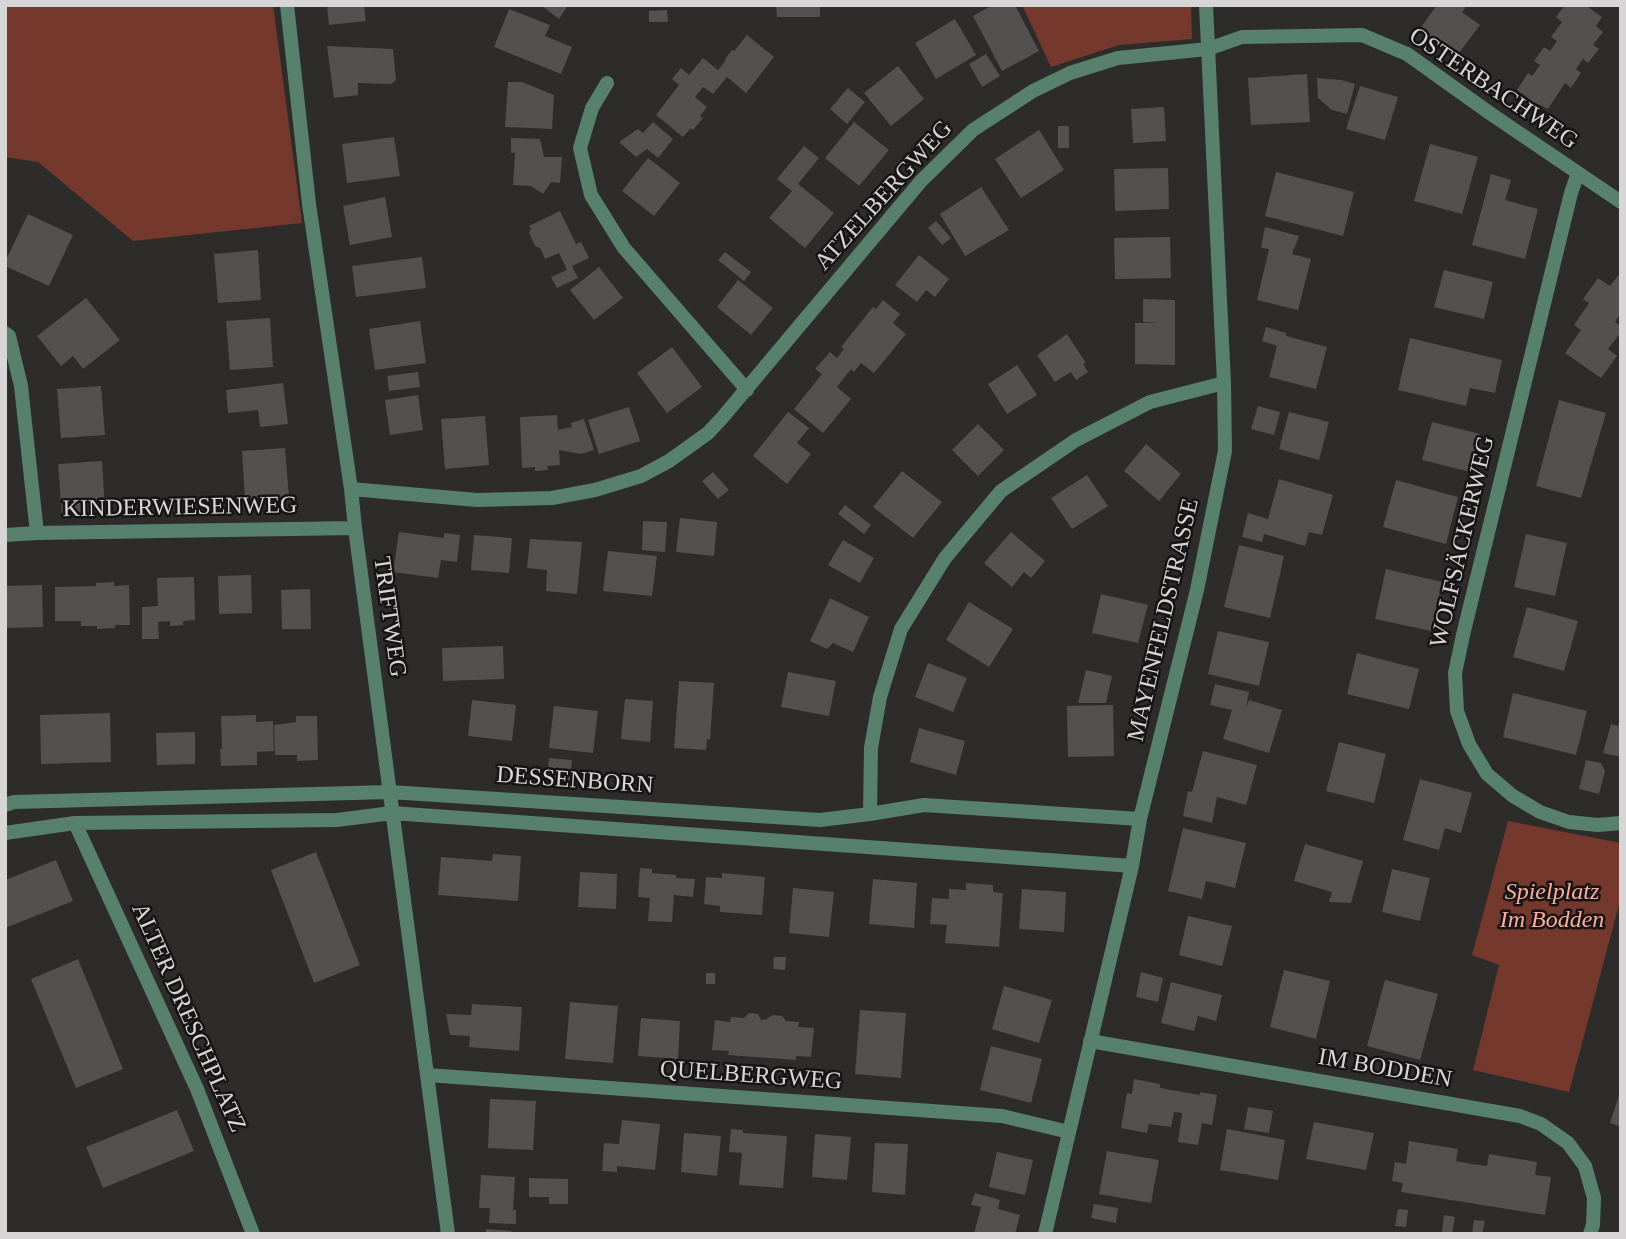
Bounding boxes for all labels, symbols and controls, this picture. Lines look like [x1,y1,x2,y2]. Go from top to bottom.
street label: OSTERBACHWEG [1403,22,1583,156]
street label: ATZELBERGWEG [809,115,959,277]
street label: WOLFSÄCKERWEG [1425,434,1501,650]
street label: KINDERWIESENWEG [62,492,298,524]
street label: MAYENFELDSTRASSE [1122,496,1206,744]
street label: TRIFTWEG [366,555,412,679]
street label: DESSENBORN [496,761,654,801]
park label: Spielplatz Im Bodden [1500,879,1604,935]
street label: ALTER DRESCHPLATZ [124,899,252,1137]
street label: IM BODDEN [1316,1043,1454,1095]
street label: QUELBERGWEG [659,1055,843,1097]

